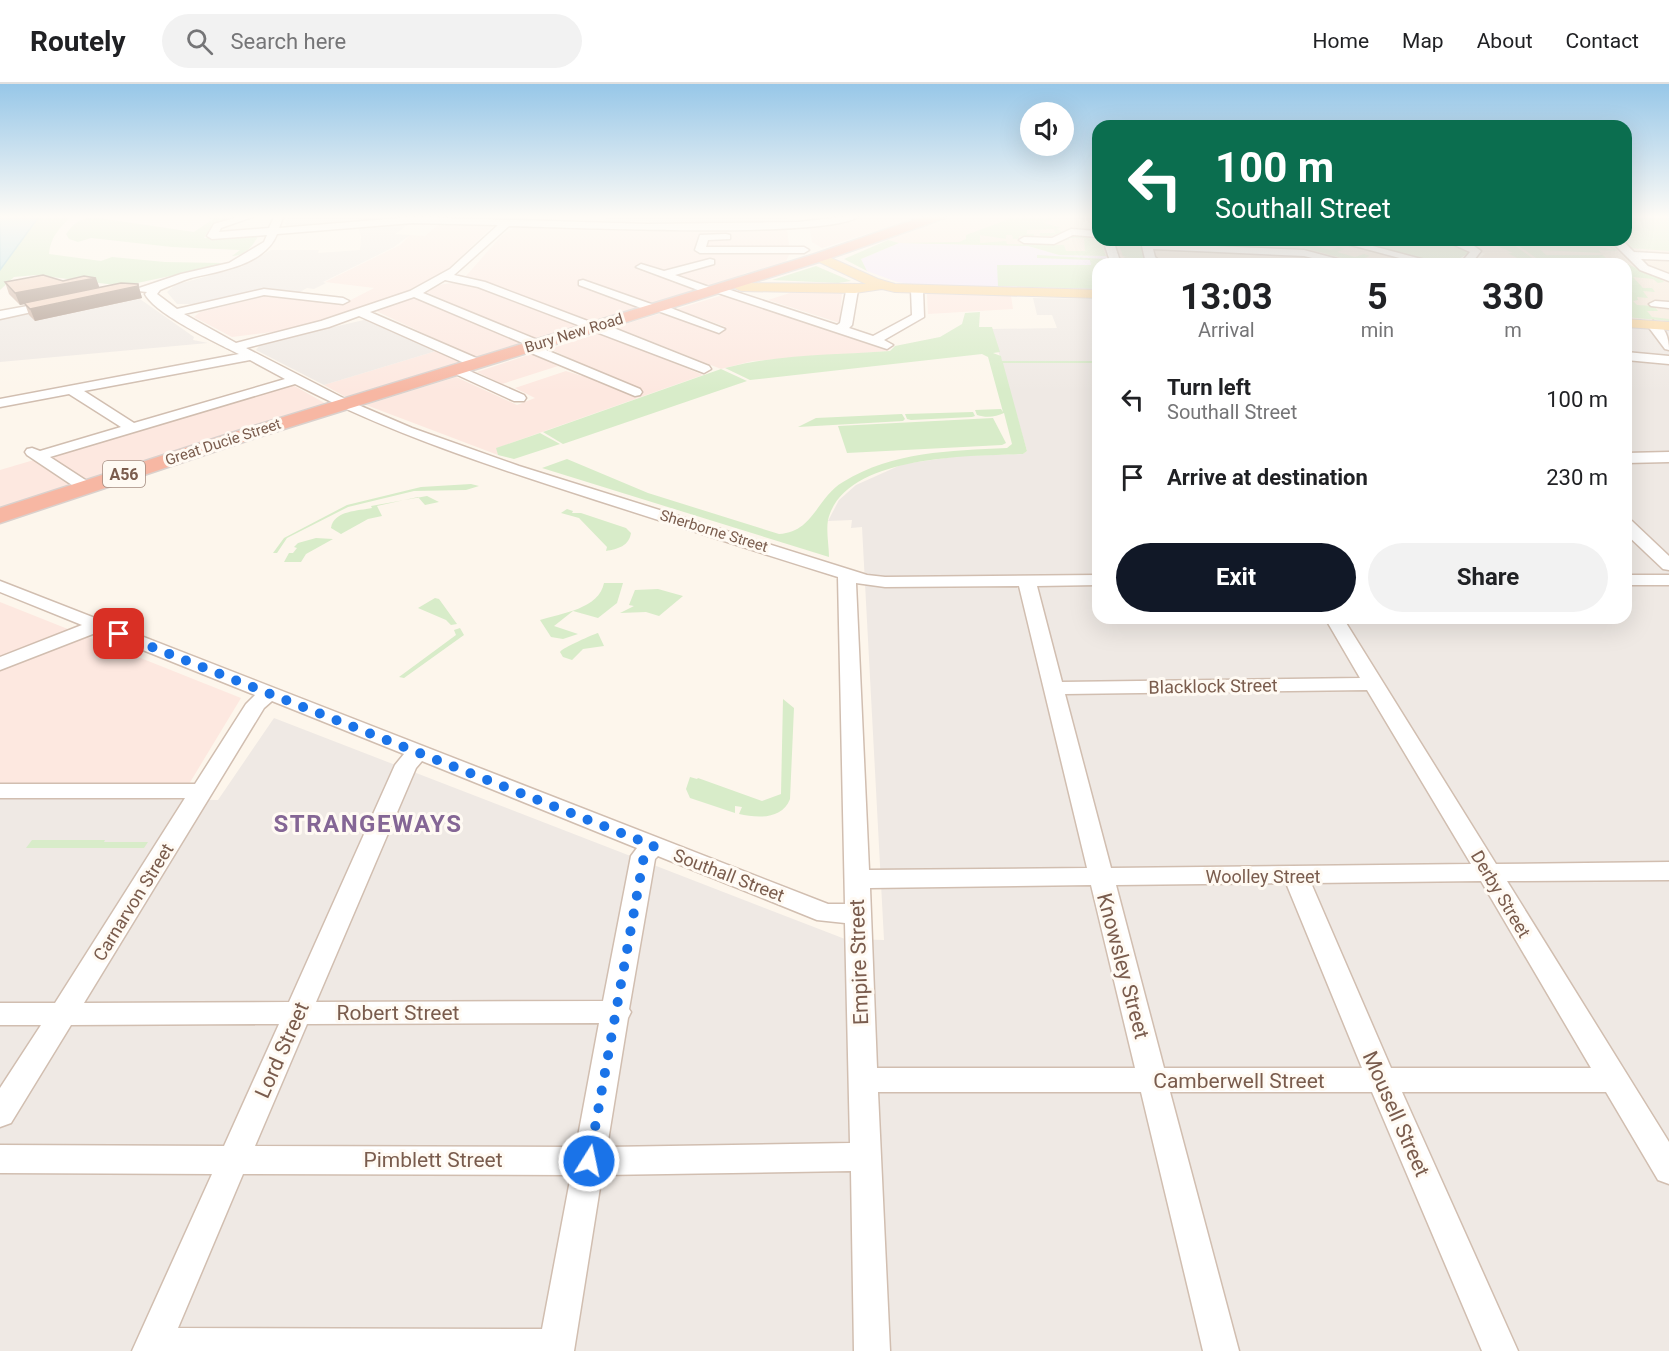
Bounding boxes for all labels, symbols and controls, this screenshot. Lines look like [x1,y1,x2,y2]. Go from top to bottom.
search box [162,14,582,68]
text: Routely [30,25,126,58]
icon: search [183,25,216,58]
text: Search here [231,29,346,54]
text: Home [1313,29,1369,53]
text: Map [1402,29,1444,53]
text: About [1477,29,1533,53]
text: Contact [1566,29,1639,53]
map controls [1020,102,1074,156]
button: sound [1020,102,1074,156]
text: 100 m [1215,143,1334,192]
icon: left [1116,144,1194,222]
text: Southall Street [1215,193,1391,225]
text: 13:03 [1180,276,1273,318]
text: 5 [1367,276,1388,318]
text: 330 [1482,276,1544,318]
street label: Bury New Road [523,310,625,356]
text: Arrival [1198,318,1255,342]
text: min [1361,318,1394,342]
text: m [1504,318,1522,342]
text: Turn left [1167,375,1251,400]
icon: left [1116,383,1149,416]
text: 100 m [1546,387,1608,412]
text: Southall Street [1167,400,1297,424]
street label: Great Ducie Street [163,415,283,469]
road number: A56 [103,461,145,487]
icon: arrive [1116,461,1149,494]
text: Arrive at destination [1167,465,1368,490]
text: 230 m [1546,465,1608,490]
street label: Sherborne Street [658,506,770,556]
button: Exit [1116,543,1356,612]
button: Share [1368,543,1608,612]
pin [93,608,144,659]
icon: arrive [102,617,135,650]
street label: Blacklock Street [1148,674,1278,698]
district label: STRANGEWAYS [274,810,462,838]
street label: Carnarvon Street [88,839,178,965]
street label: Southall Street [671,844,788,906]
street label: Derby Street [1467,847,1535,941]
street label: Woolley Street [1206,866,1321,887]
street label: Knowsley Street [1092,891,1154,1042]
street label: Empire Street [845,899,873,1025]
street label: Lord Street [250,998,314,1102]
street label: Robert Street [337,1001,460,1025]
street label: Mousell Street [1358,1048,1434,1181]
street label: Camberwell Street [1153,1069,1325,1093]
position arrow [557,1129,621,1193]
street label: Pimblett Street [363,1148,503,1172]

